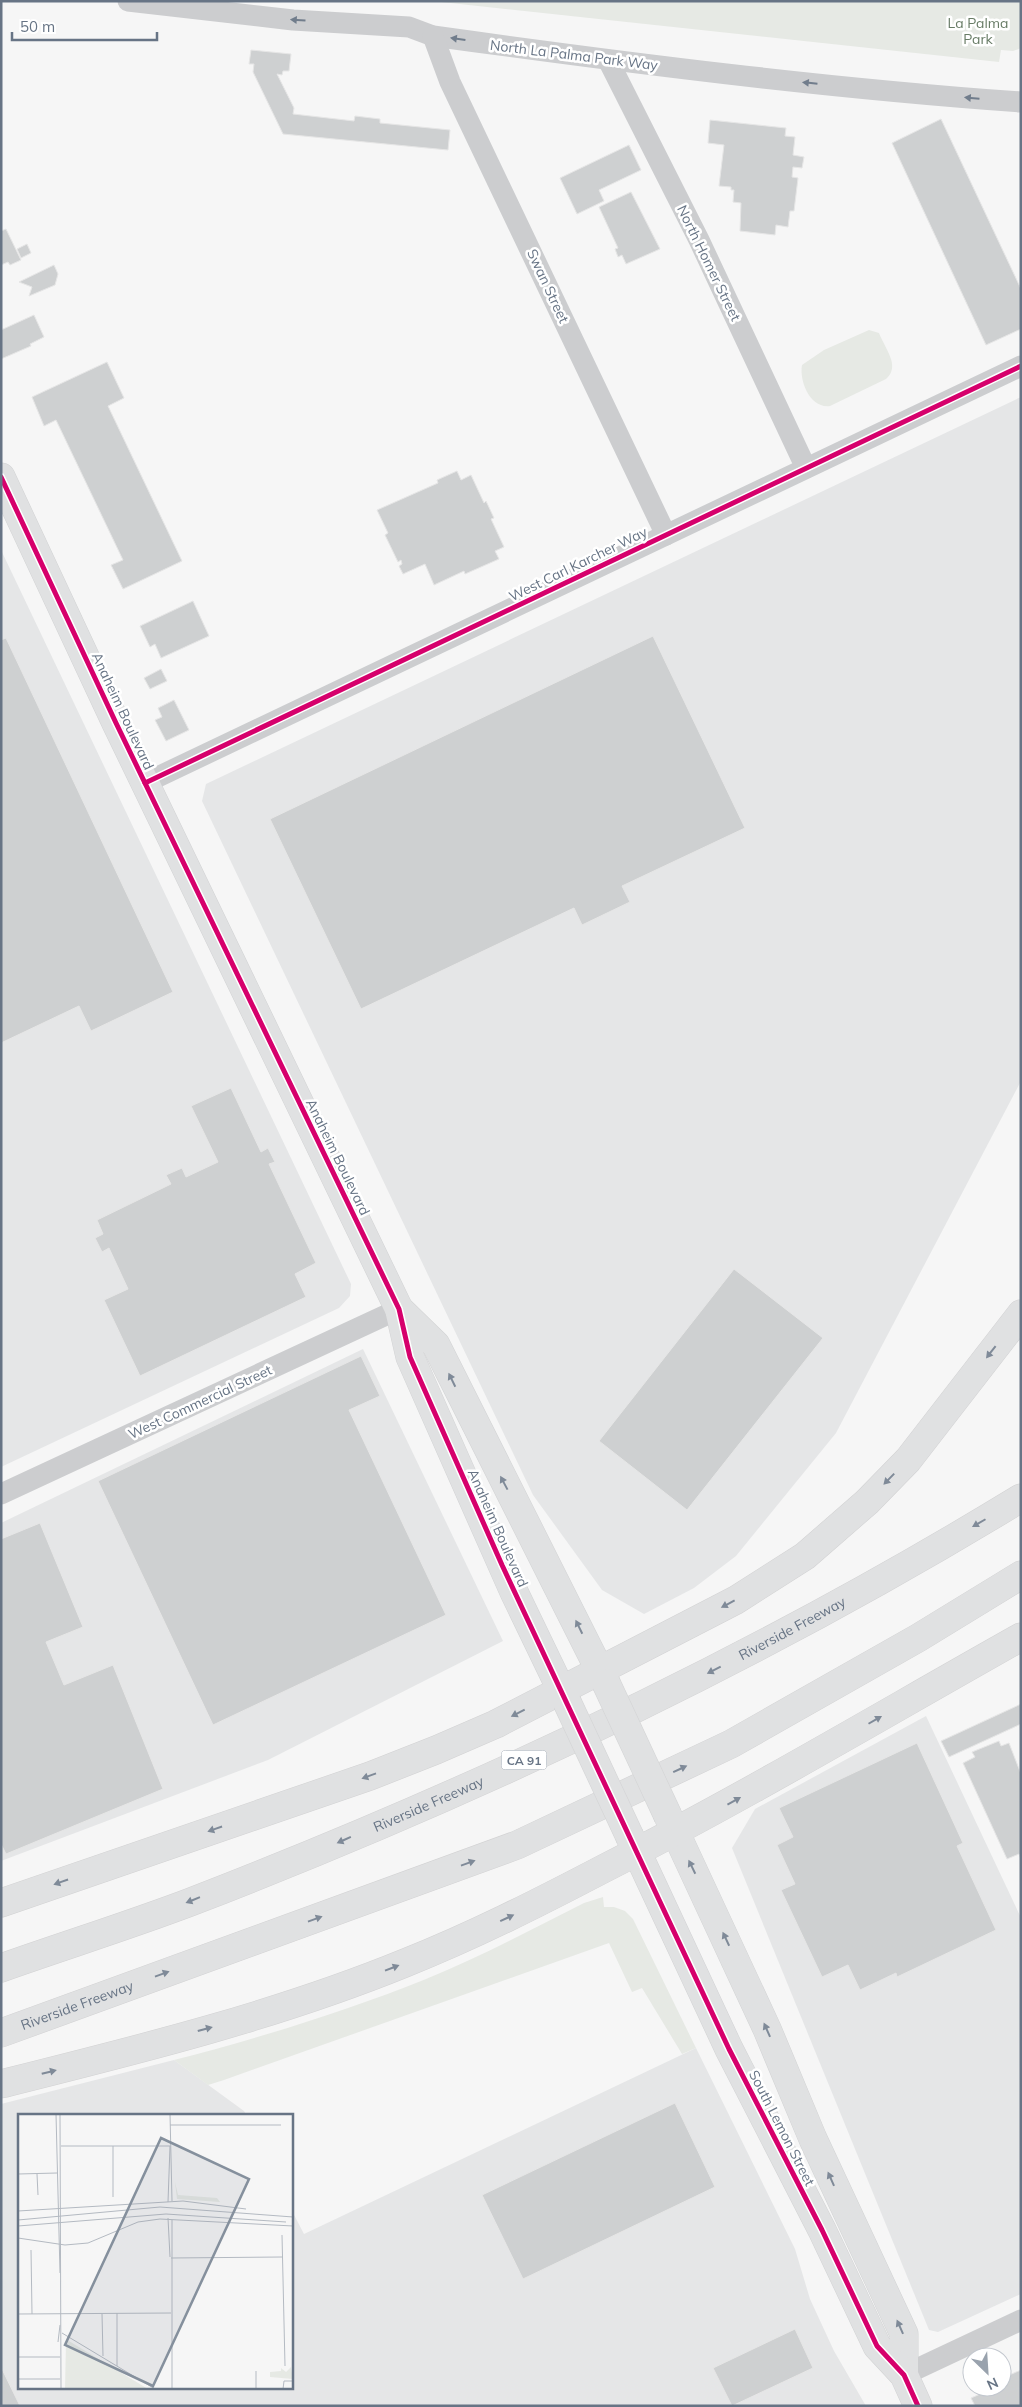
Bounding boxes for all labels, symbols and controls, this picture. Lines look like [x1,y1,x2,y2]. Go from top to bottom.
scale bar [12,10,158,42]
park label: La Palma Park [948,14,1008,48]
one-way arrow [289,16,305,24]
text: 50 m [20,17,55,36]
one-way arrow [450,35,466,43]
street label: North La Palma Park Way [489,36,659,74]
one-way arrow [802,79,818,87]
one-way arrow [964,94,980,102]
street label: North Homer Street [673,202,745,324]
street label: Swan Street [523,246,573,326]
street label: West Carl Karcher Way [506,522,651,605]
street label: Anaheim Boulevard [88,649,158,773]
street label: Anaheim Boulevard [302,1096,374,1218]
one-way arrow [986,1345,996,1359]
street label: West Commercial Street [125,1361,275,1443]
one-way arrow [448,1373,456,1387]
street label: Anaheim Boulevard [464,1466,532,1590]
one-way arrow [883,1473,895,1485]
one-way arrow [500,1476,508,1490]
one-way arrow [972,1518,985,1527]
street label: Riverside Freeway [736,1592,849,1664]
one-way arrow [720,1600,735,1608]
one-way arrow [574,1620,582,1634]
one-way arrow [707,1666,722,1674]
one-way arrow [511,1709,525,1717]
one-way arrow [868,1716,882,1725]
road number: CA 91 [502,1750,546,1770]
one-way arrow [673,1764,687,1772]
one-way arrow [361,1772,376,1780]
street label: Riverside Freeway [370,1772,487,1836]
one-way arrow [727,1796,740,1805]
one-way arrow [207,1825,222,1833]
one-way arrow [337,1836,351,1844]
one-way arrow [460,1859,475,1866]
one-way arrow [688,1860,697,1875]
one-way arrow [54,1879,69,1886]
one-way arrow [186,1897,201,1905]
one-way arrow [500,1914,514,1922]
one-way arrow [308,1915,323,1923]
one-way arrow [721,1932,729,1946]
one-way arrow [385,1964,400,1972]
one-way arrow [155,1970,170,1978]
street label: Riverside Freeway [18,1976,136,2034]
one-way arrow [763,2023,771,2037]
one-way arrow [198,2025,213,2033]
street label: South Lemon Street [745,2067,819,2189]
one-way arrow [41,2068,56,2076]
inset map [18,2114,292,2390]
one-way arrow [827,2172,835,2186]
one-way arrow [896,2320,904,2334]
north arrow [962,2347,1012,2397]
text: N [984,2373,1001,2394]

